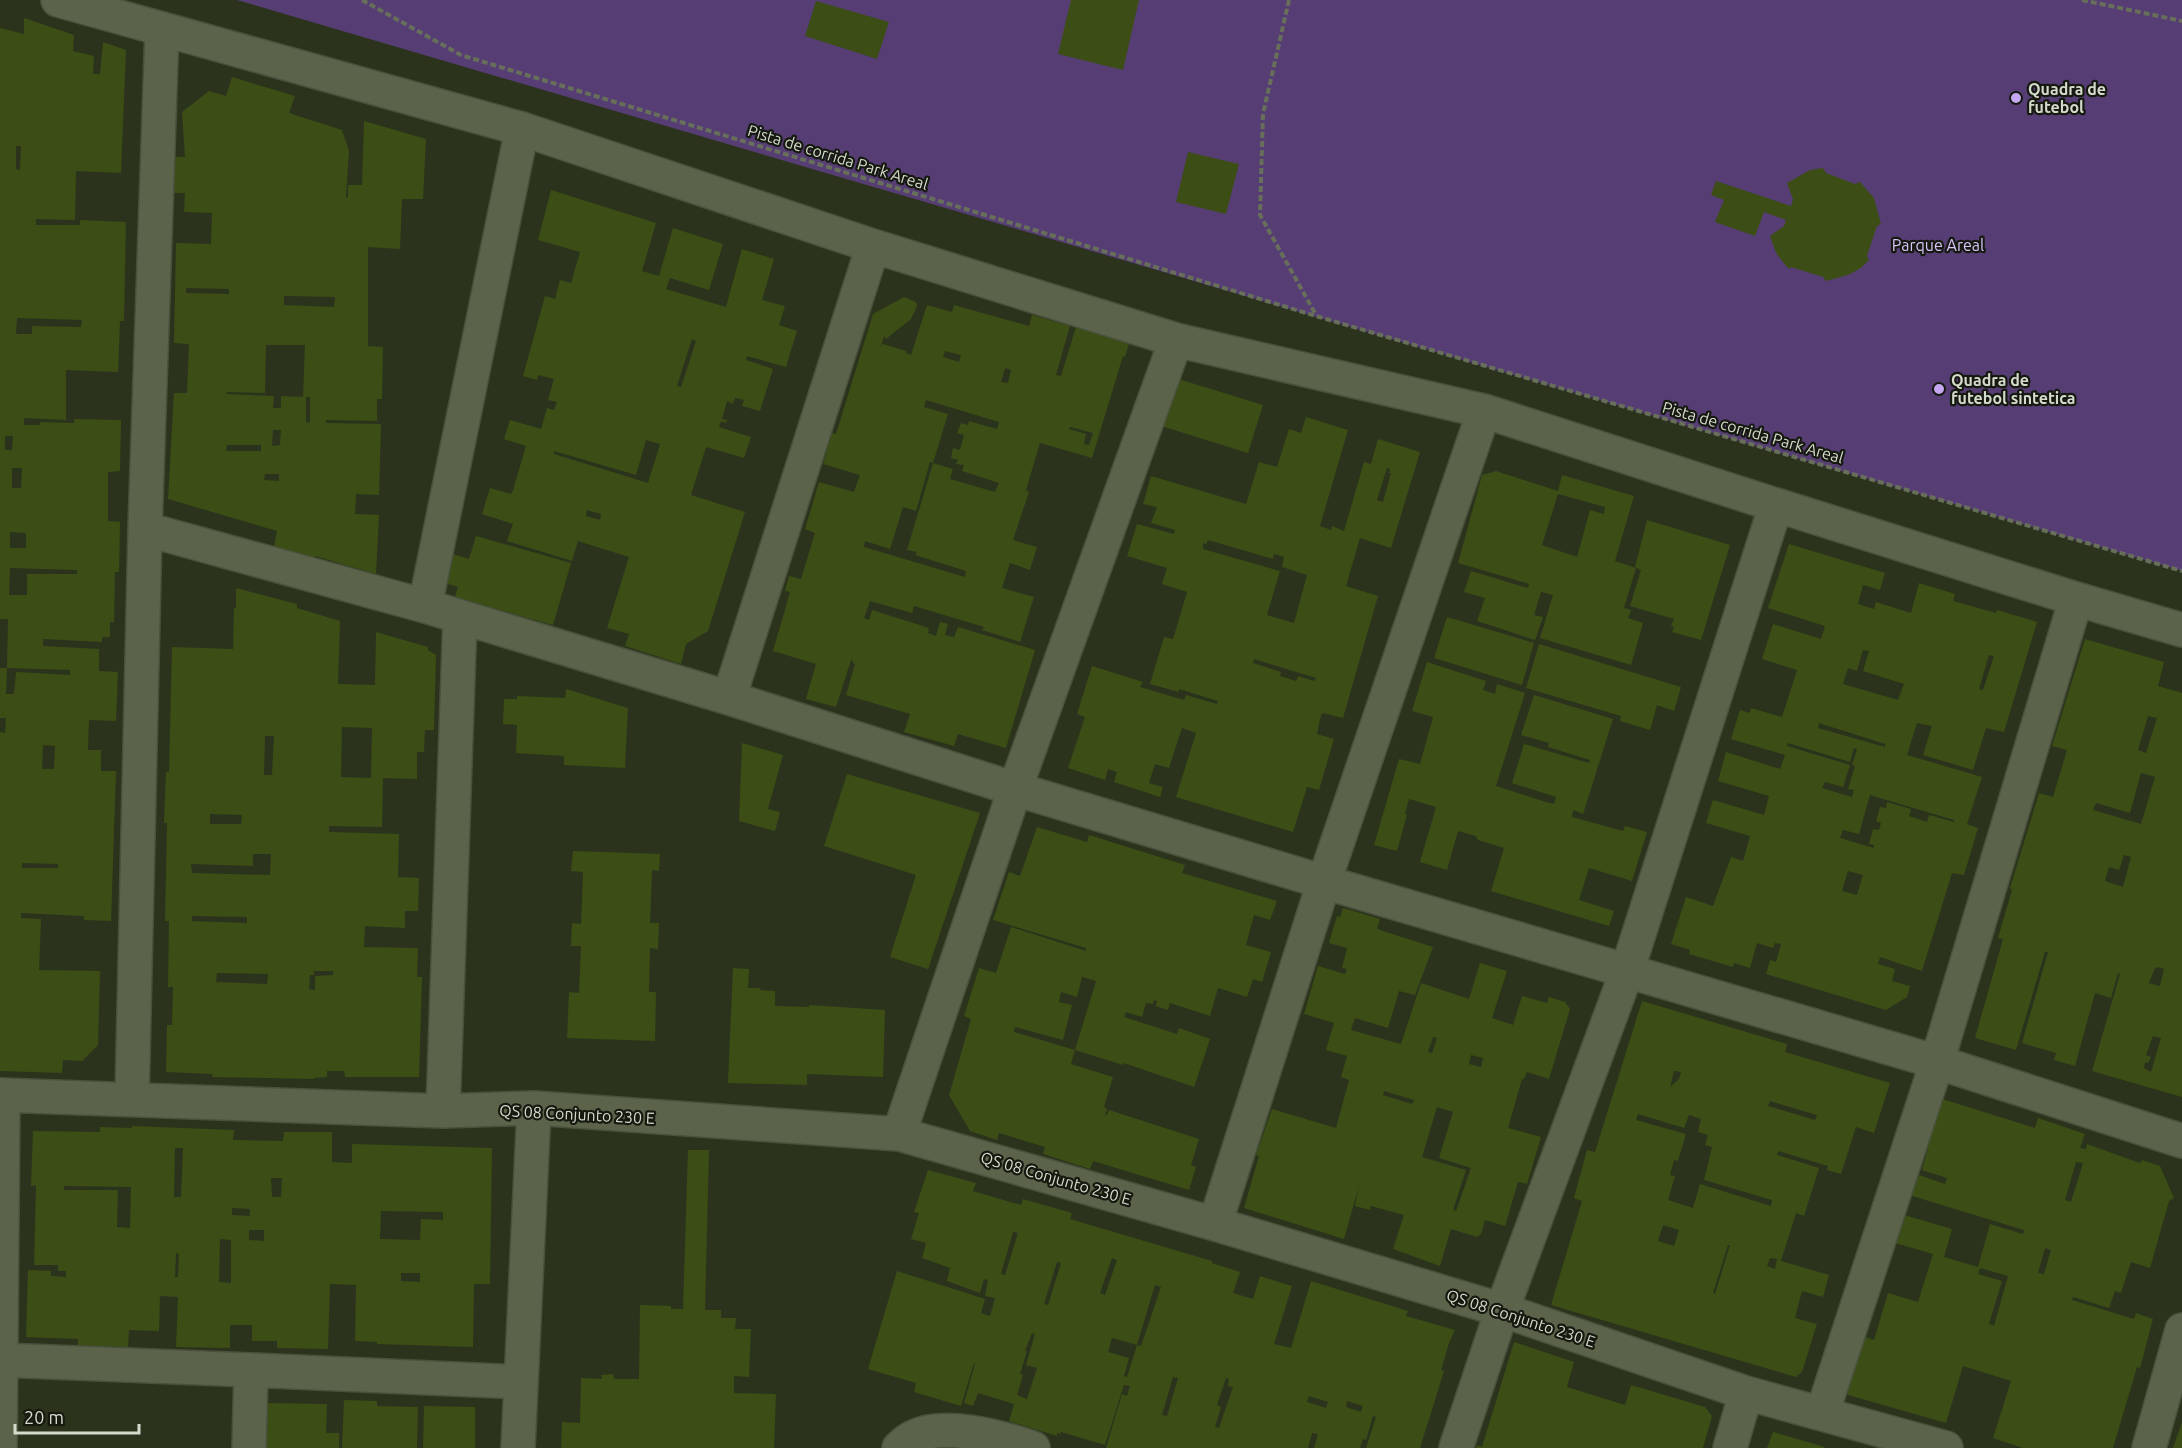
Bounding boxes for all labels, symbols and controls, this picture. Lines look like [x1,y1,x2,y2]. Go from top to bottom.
place label: Quadra de futebol [2028,80,2106,116]
marker: Quadra de futebol [2009,91,2023,105]
street label: Pista de corrida Park Areal [746,121,930,193]
park label: Parque Areal [1892,236,1984,254]
place label: Quadra de futebol sintetica [1951,371,2075,407]
marker: Quadra de futebol sintetica [1932,382,1946,396]
street label: Pista de corrida Park Areal [1660,397,1846,467]
street label: QS 08 Conjunto 230 E [499,1101,655,1127]
street label: QS 08 Conjunto 230 E [979,1148,1133,1208]
street label: QS 08 Conjunto 230 E [1444,1285,1598,1351]
scale bar [15,1397,140,1435]
text: 20 m [24,1407,64,1427]

